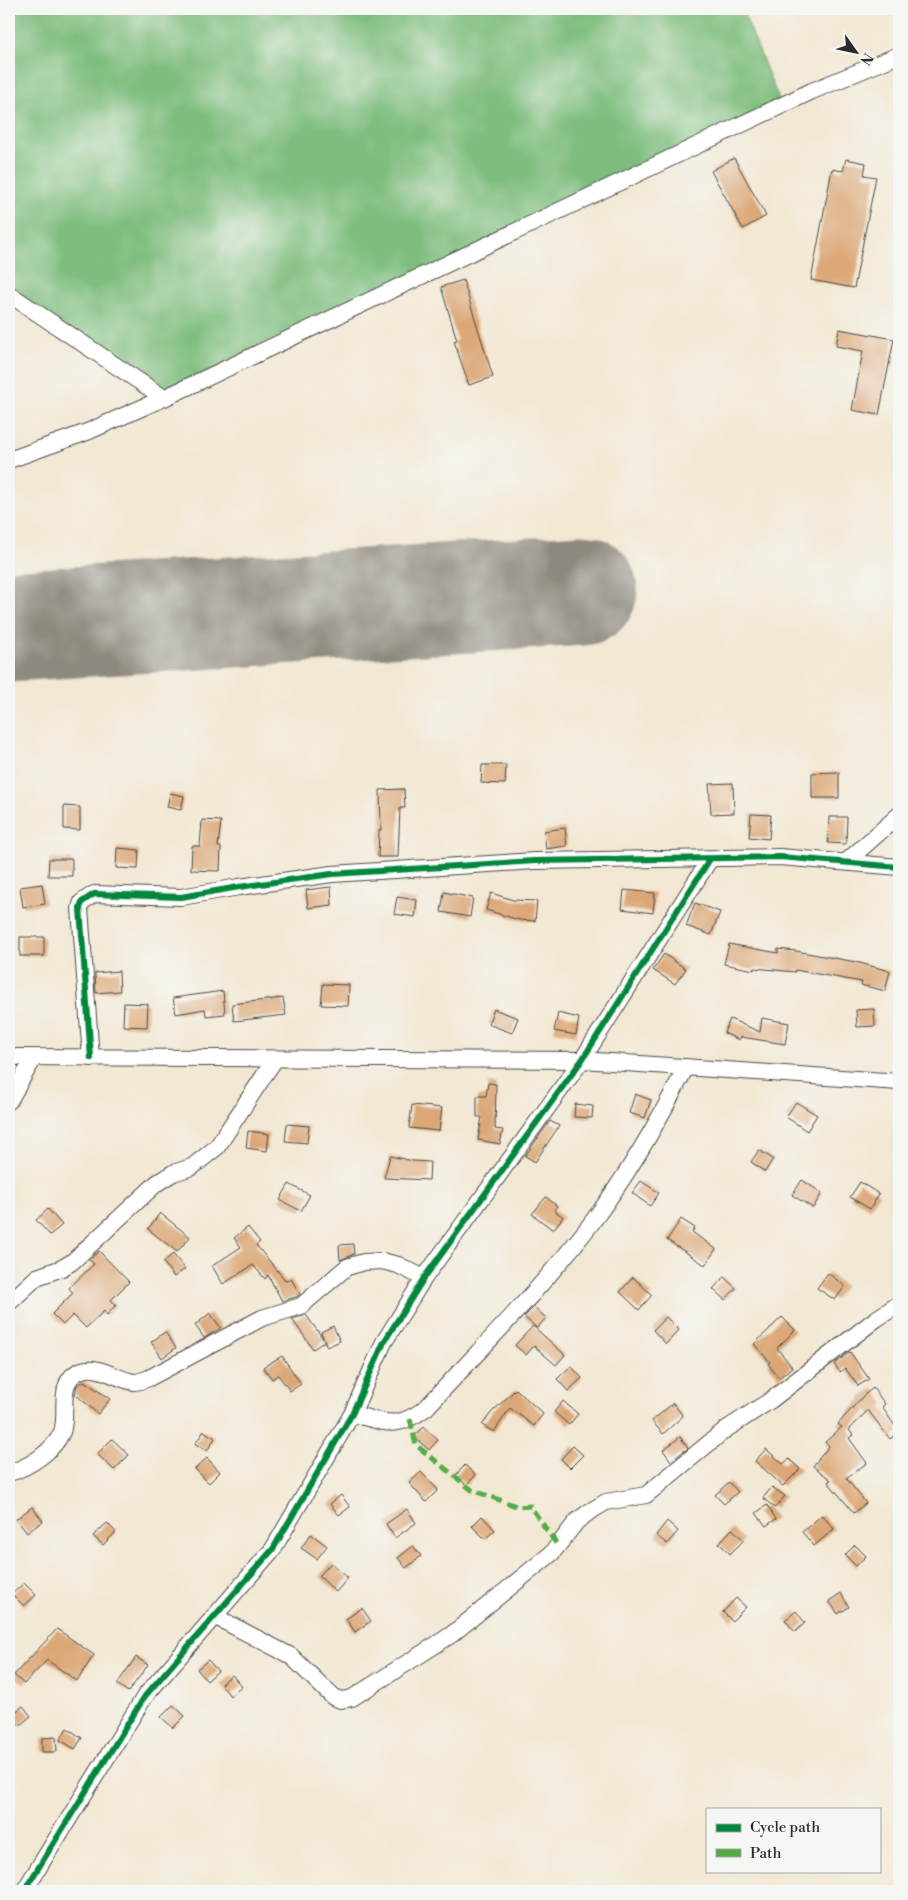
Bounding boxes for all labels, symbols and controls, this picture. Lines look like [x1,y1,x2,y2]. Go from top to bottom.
north arrow [830,28,880,78]
text: N [855,49,877,68]
legend [706,1808,880,1872]
text: Cycle path [750,1818,820,1837]
text: Path [750,1844,782,1863]

